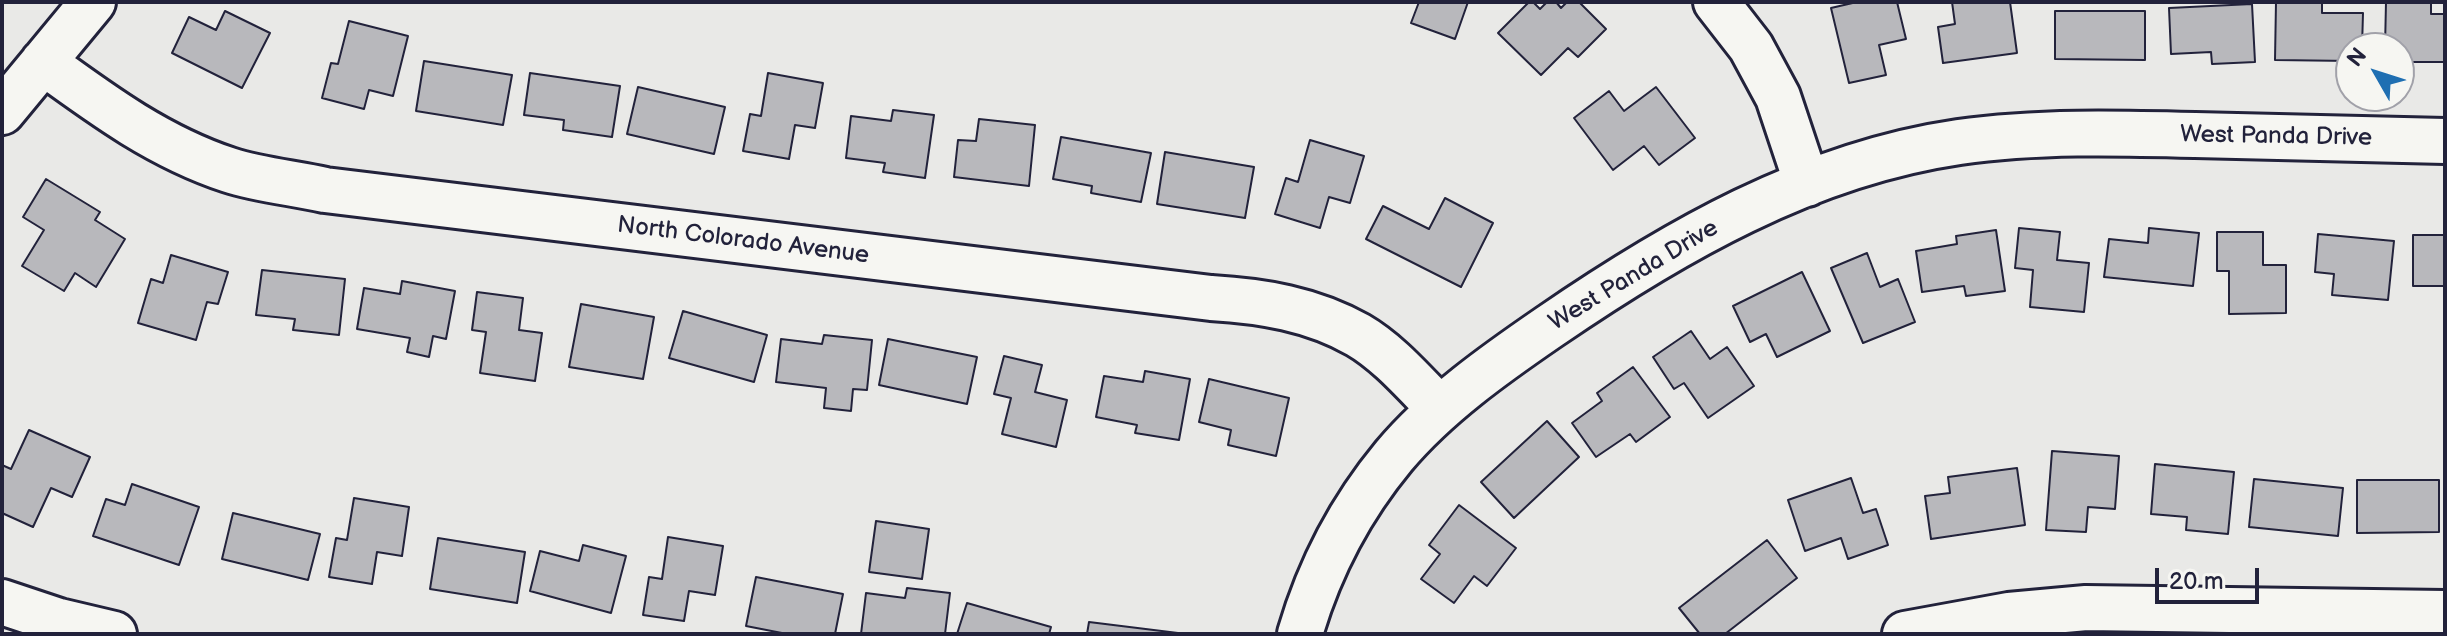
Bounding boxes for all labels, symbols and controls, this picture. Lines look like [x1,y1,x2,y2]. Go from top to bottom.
north arrow [2335,32,2415,112]
text: N [2342,43,2373,73]
street label: West Panda Drive [2180,121,2372,153]
street label: North Colorado Avenue [615,211,871,271]
street label: West Panda Drive [1544,214,1724,338]
scale bar [2159,552,2263,602]
text: 20 m [2169,567,2224,596]

